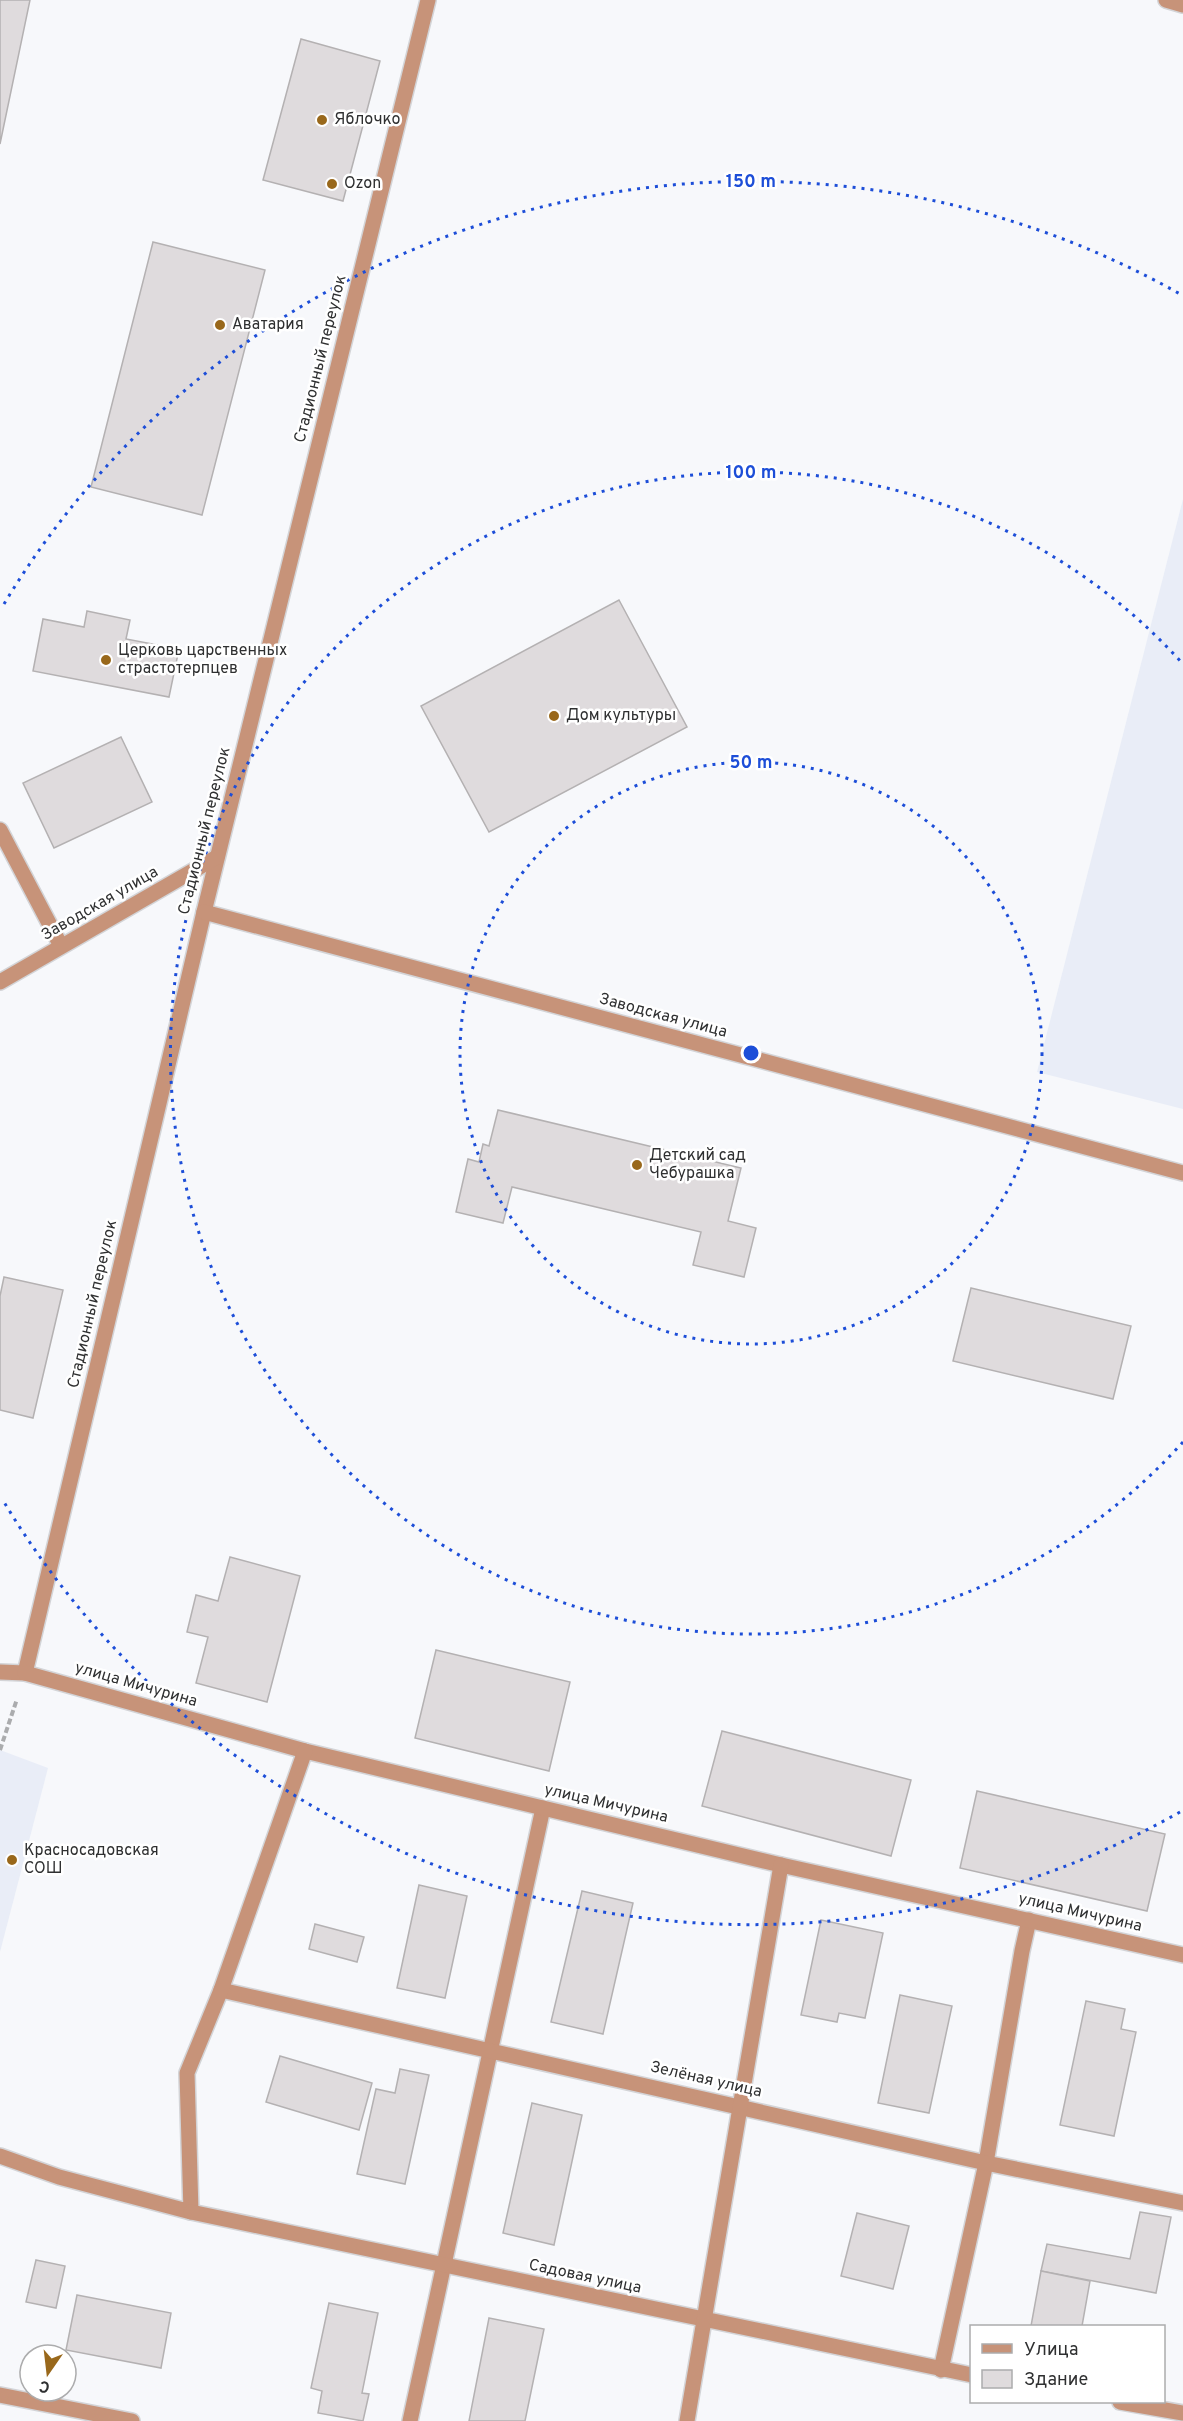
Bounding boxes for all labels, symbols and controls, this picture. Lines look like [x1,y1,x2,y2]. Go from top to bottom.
place label: Яблочко [334,110,401,130]
marker: Яблочко [315,113,329,127]
text: 150 m [726,171,776,194]
place label: Ozon [344,174,381,194]
marker: Ozon [325,177,339,191]
street label: Стадионный переулок [290,273,352,445]
place label: Аватария [232,315,304,335]
marker: Аватария [213,318,227,332]
text: 100 m [725,462,777,485]
place label: Церковь царственных страстотерпцев [118,641,287,679]
marker: Церковь царственных страстотерпцев [99,653,113,667]
place label: Дом культуры [566,706,676,726]
marker: Дом культуры [547,709,561,723]
street label: Стадионный переулок [174,745,236,917]
text: 50 m [729,752,773,775]
street label: Заводская улица [38,862,162,946]
street label: Заводская улица [597,989,729,1043]
centre of rings [741,1043,761,1063]
place label: Детский сад Чебурашка [649,1146,746,1184]
marker: Детский сад Чебурашка [630,1158,644,1172]
street label: Стадионный переулок [64,1218,122,1390]
street label: улица Мичурина [72,1658,200,1712]
street label: улица Мичурина [542,1780,670,1828]
place label: Красносадовская СОШ [24,1841,159,1879]
marker: Красносадовская СОШ [5,1853,19,1867]
street label: улица Мичурина [1016,1889,1144,1937]
street label: Зелёная улица [648,2057,764,2103]
street label: Садовая улица [527,2255,643,2299]
legend [970,2325,1165,2403]
text: Улица [1024,2339,1078,2362]
north arrow [18,2343,78,2403]
text: Здание [1024,2369,1088,2392]
text: С [37,2375,52,2397]

